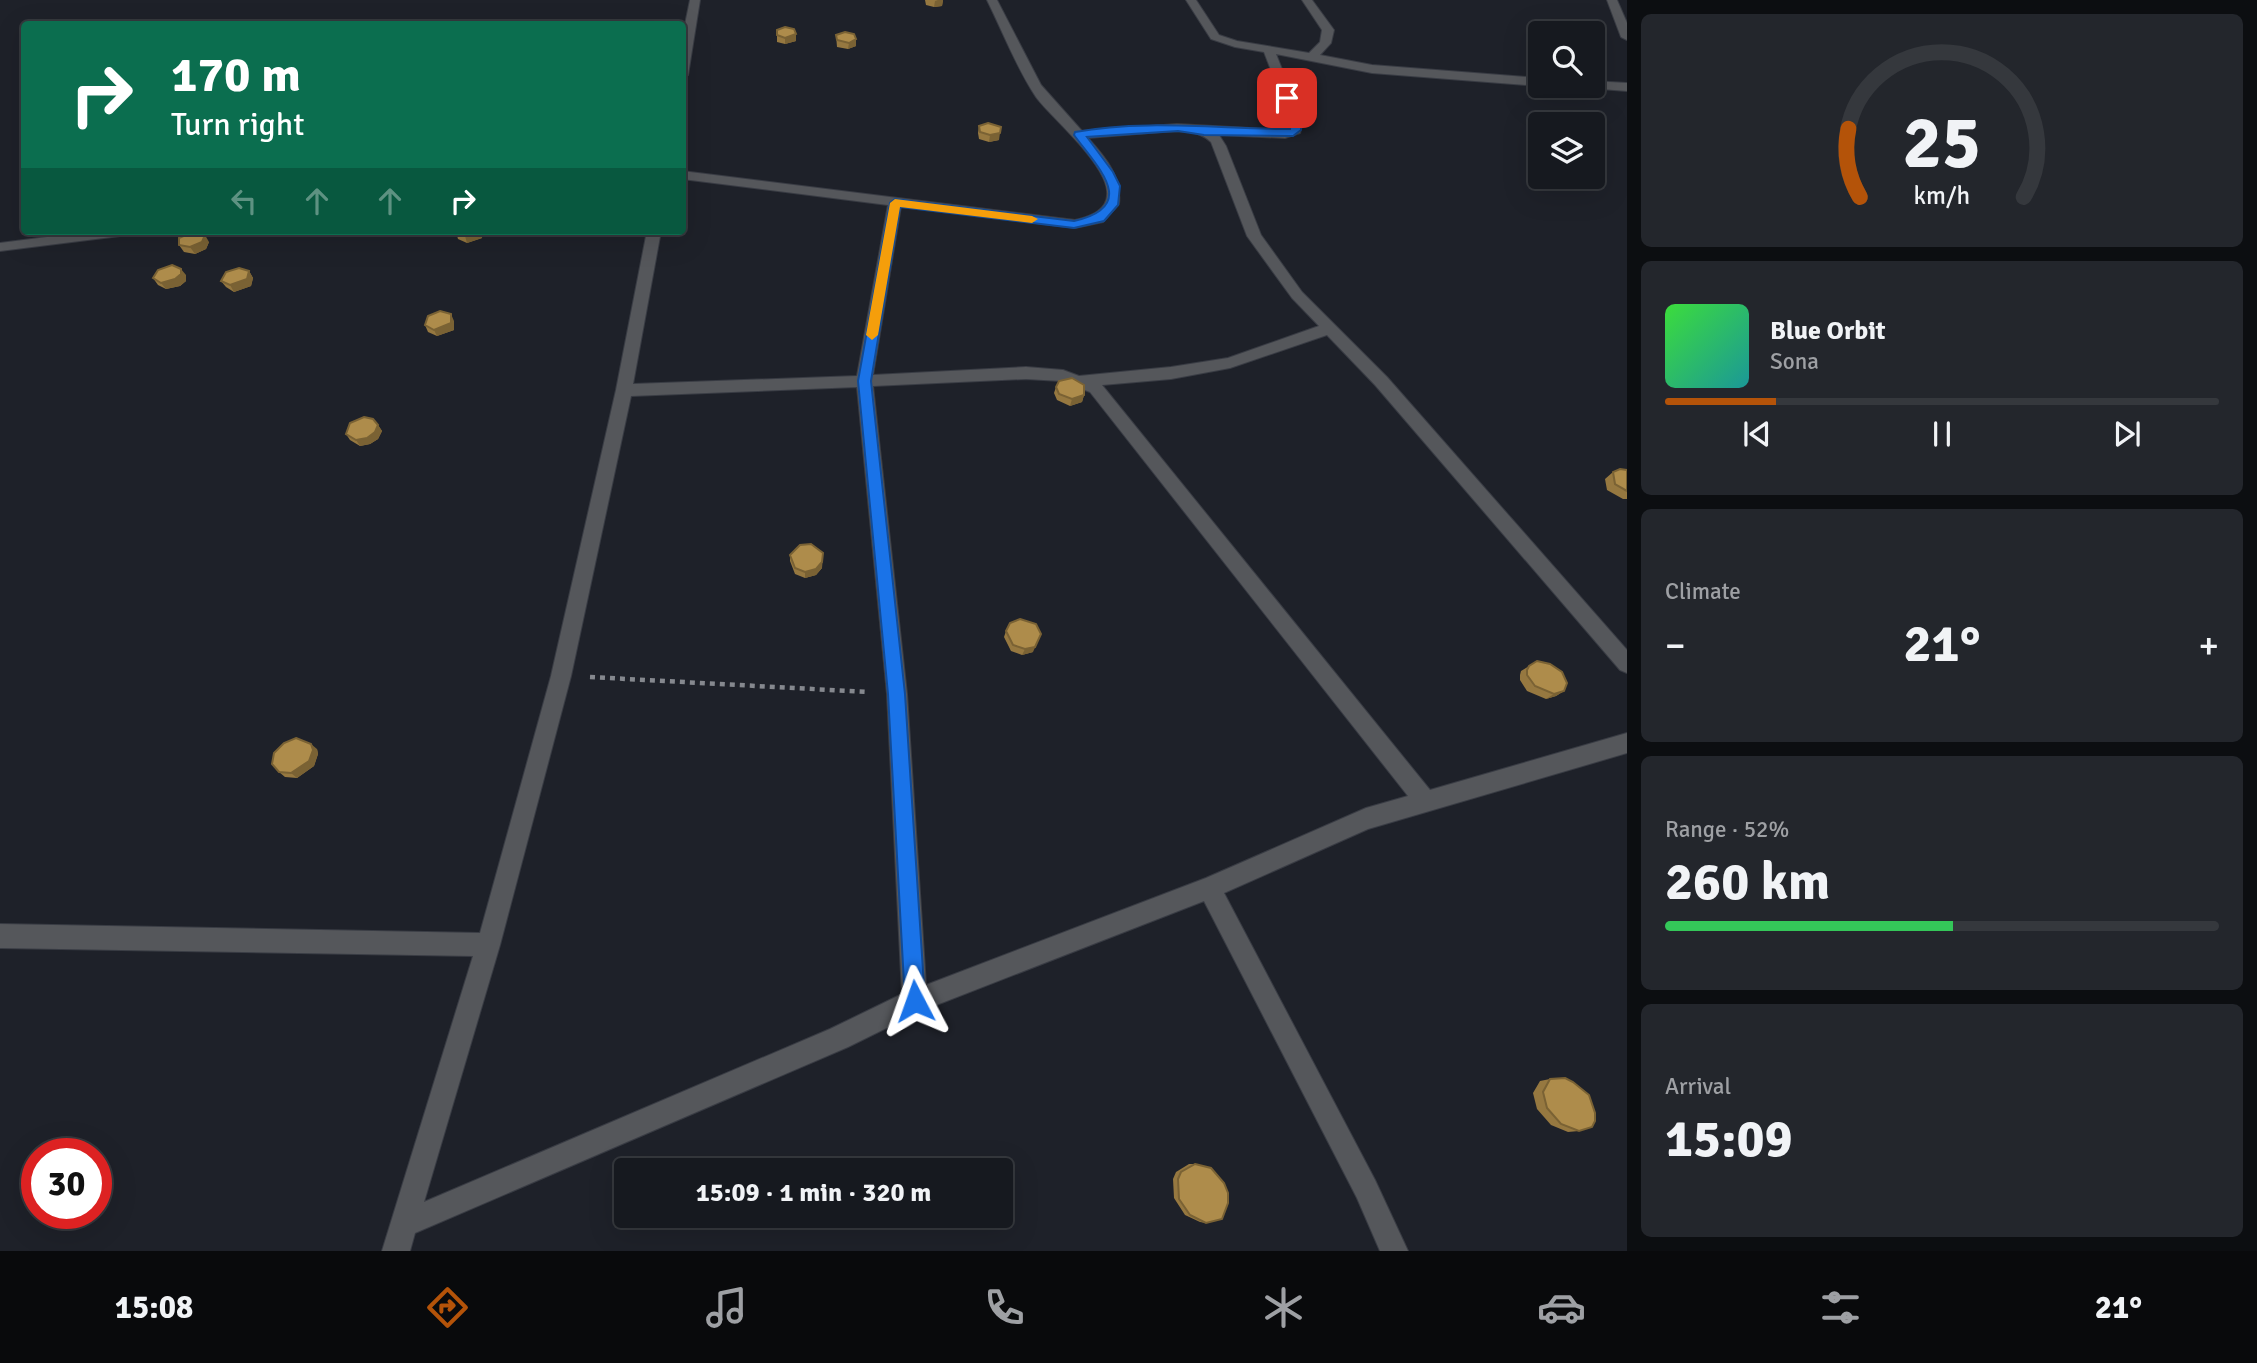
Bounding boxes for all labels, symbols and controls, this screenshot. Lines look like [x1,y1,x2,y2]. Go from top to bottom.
map controls [1528,21,1605,189]
button: search [1528,21,1605,98]
text: 170 m [171,45,301,105]
icon: right [56,49,147,140]
pin [1257,68,1317,128]
icon: arrive [1268,79,1306,117]
text: 25 [1903,99,1981,188]
text: Turn right [171,105,304,144]
button: layers [1528,112,1605,189]
text: km/h [1914,180,1970,211]
icon: left [225,182,263,220]
icon: ahead [298,182,336,220]
icon: ahead [371,182,409,220]
icon: right [444,182,482,220]
text: Blue Orbit [1770,315,1886,347]
text: Sona [1770,347,1819,376]
icon: previous [1738,415,1776,453]
icon: pause [1923,415,1961,453]
icon: next [2108,415,2146,453]
text: Climate [1665,577,1741,606]
text: 21° [1904,612,1980,676]
text: − [1665,622,1686,669]
text: + [2198,622,2219,669]
text: Range · 52% [1665,815,1789,844]
text: 260 km [1665,850,1830,914]
position arrow [878,964,952,1038]
text: Arrival [1665,1072,1731,1101]
text: 15:09 [1665,1107,1793,1171]
speed limit sign: 30 [21,1138,112,1229]
text: 15:09 · 1 min · 320 m [696,1177,931,1209]
icon: directions [423,1283,472,1332]
icon: music [702,1283,751,1332]
icon: phone [980,1283,1029,1332]
icon: climate [1259,1283,1308,1332]
icon: car [1537,1283,1586,1332]
icon: filters [1816,1283,1865,1332]
text: 15:08 [115,1288,193,1327]
text: 21° [2095,1288,2142,1327]

